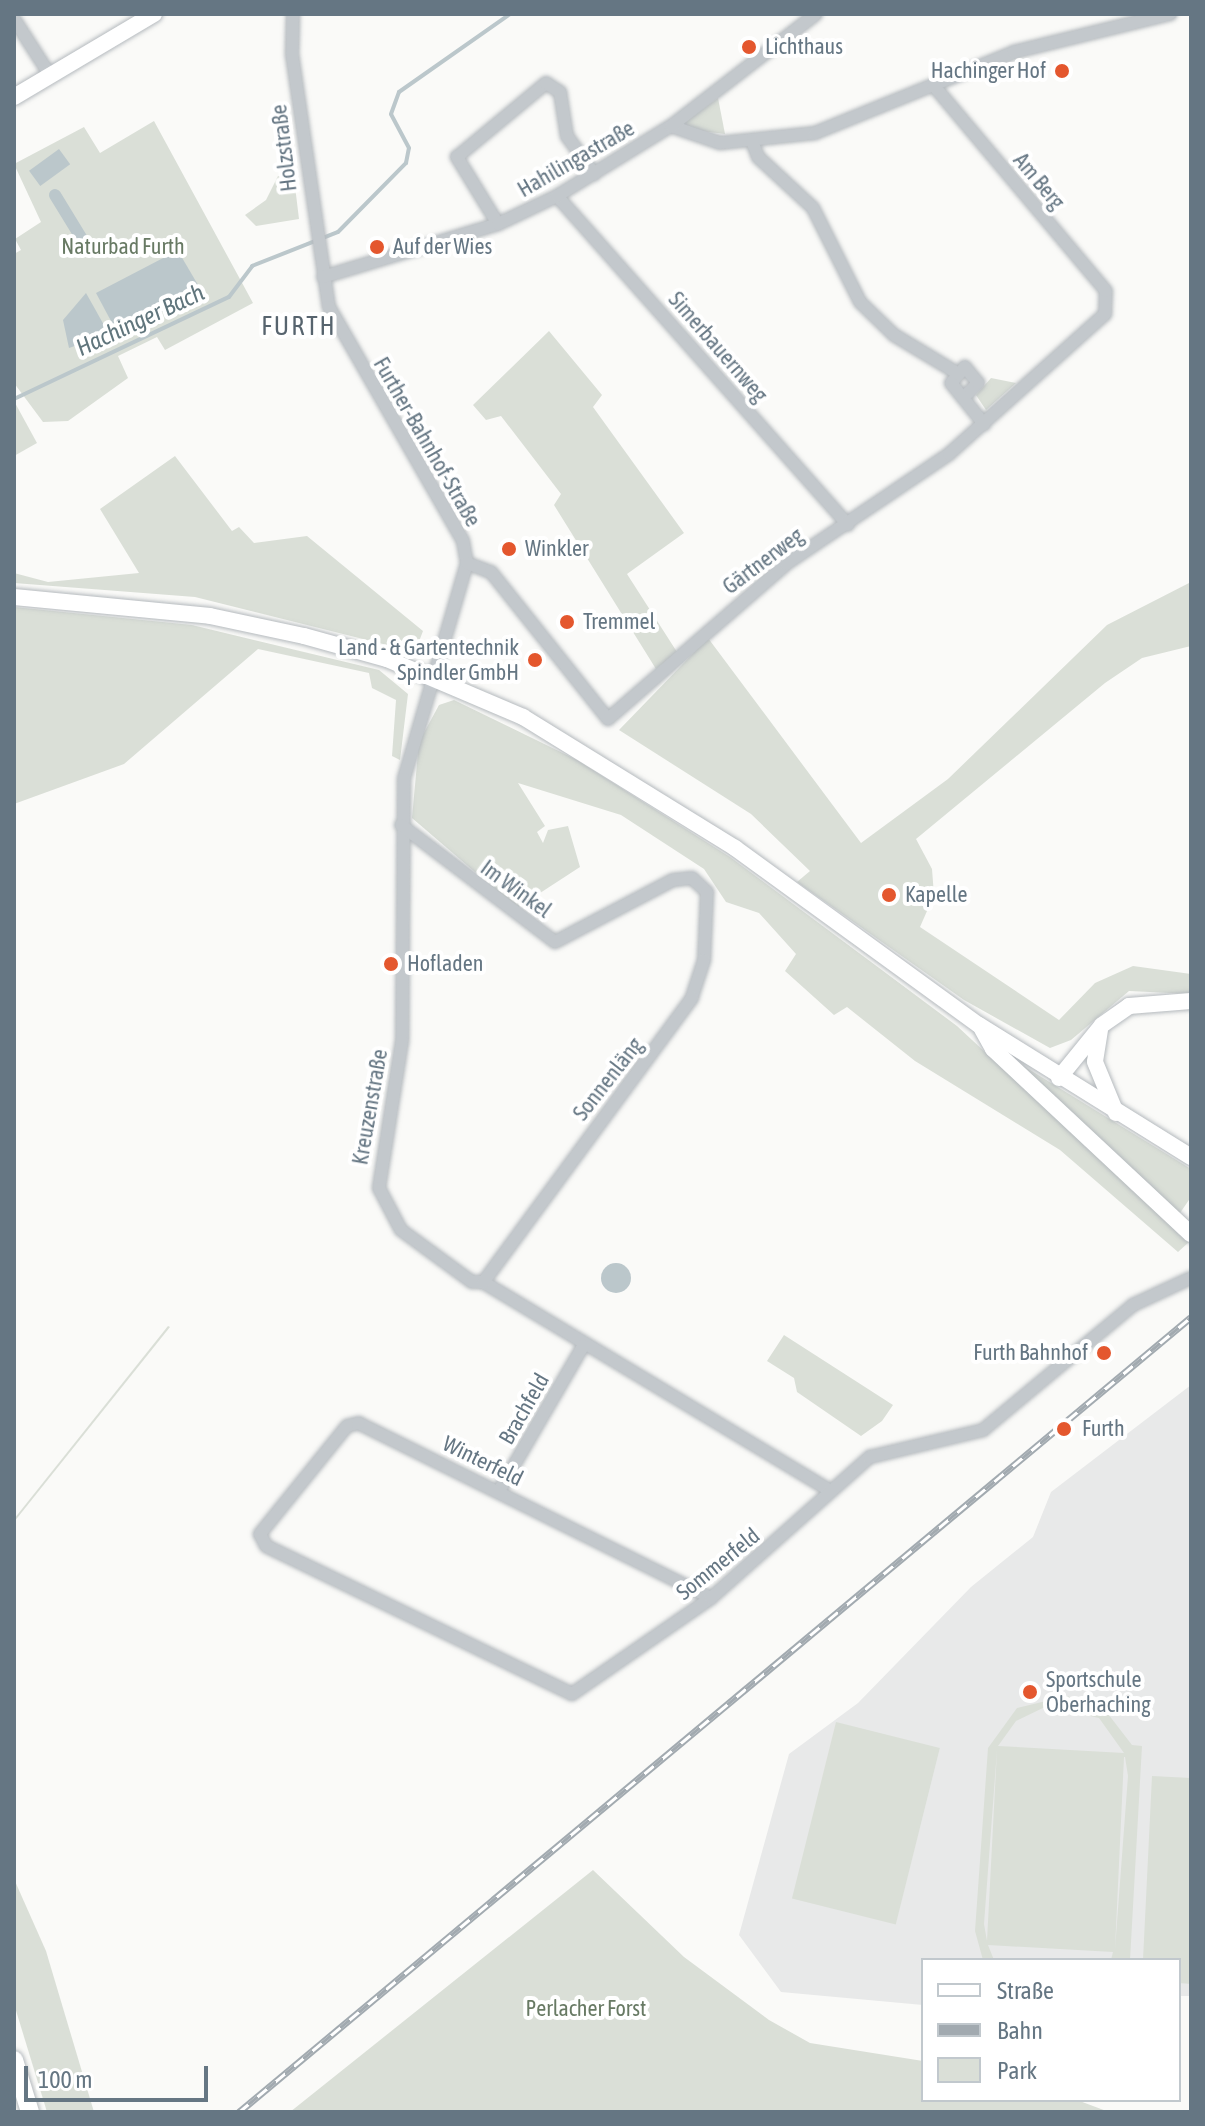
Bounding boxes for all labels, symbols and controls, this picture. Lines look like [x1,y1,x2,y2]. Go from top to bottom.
place label: Lichthaus [765,34,843,60]
marker: Lichthaus [740,38,758,56]
place label: Hachinger Hof [931,58,1046,84]
marker: Hachinger Hof [1053,62,1071,80]
street label: Holzstraße [266,103,302,193]
street label: Hahilingastraße [513,115,639,203]
street label: Am Berg [1008,147,1070,215]
park label: Naturbad Furth [61,234,185,260]
place label: Auf der Wies [393,234,492,260]
marker: Auf der Wies [368,238,386,256]
water label: Hachinger Bach [71,278,209,362]
street label: Simerbauernweg [663,286,773,408]
district label: FURTH [261,311,337,343]
street label: Further-Bahnhof-Straße [368,353,486,531]
street label: Gärtnerweg [718,522,808,600]
place label: Winkler [525,536,588,562]
marker: Winkler [500,540,518,558]
place label: Tremmel [583,609,655,635]
marker: Tremmel [558,613,576,631]
place label: Land - & Gartentechnik Spindler GmbH [338,634,519,686]
marker: Land - & Gartentechnik Spindler GmbH [526,651,544,669]
street label: Im Winkel [475,854,557,924]
place label: Kapelle [905,882,967,908]
marker: Kapelle [880,886,898,904]
place label: Hofladen [407,951,483,977]
marker: Hofladen [382,955,400,973]
street label: Sonnenläng [568,1032,648,1126]
street label: Kreuzenstraße [347,1047,393,1167]
place label: Furth Bahnhof [973,1340,1088,1366]
marker: Furth Bahnhof [1095,1344,1113,1362]
street label: Brachfeld [493,1369,555,1449]
place label: Furth [1082,1416,1125,1442]
marker: Furth [1053,1418,1075,1440]
street label: Winterfeld [438,1430,528,1492]
street label: Sommerfeld [671,1522,765,1606]
place label: Sportschule Oberhaching [1046,1666,1151,1718]
marker: Sportschule Oberhaching [1021,1683,1039,1701]
legend [921,1958,1181,2102]
text: Straße [997,1977,1054,2004]
park label: Perlacher Forst [526,1996,646,2022]
text: Bahn [997,2017,1043,2044]
scale bar [28,2050,212,2100]
text: Park [997,2057,1037,2084]
text: 100 m [38,2066,92,2093]

